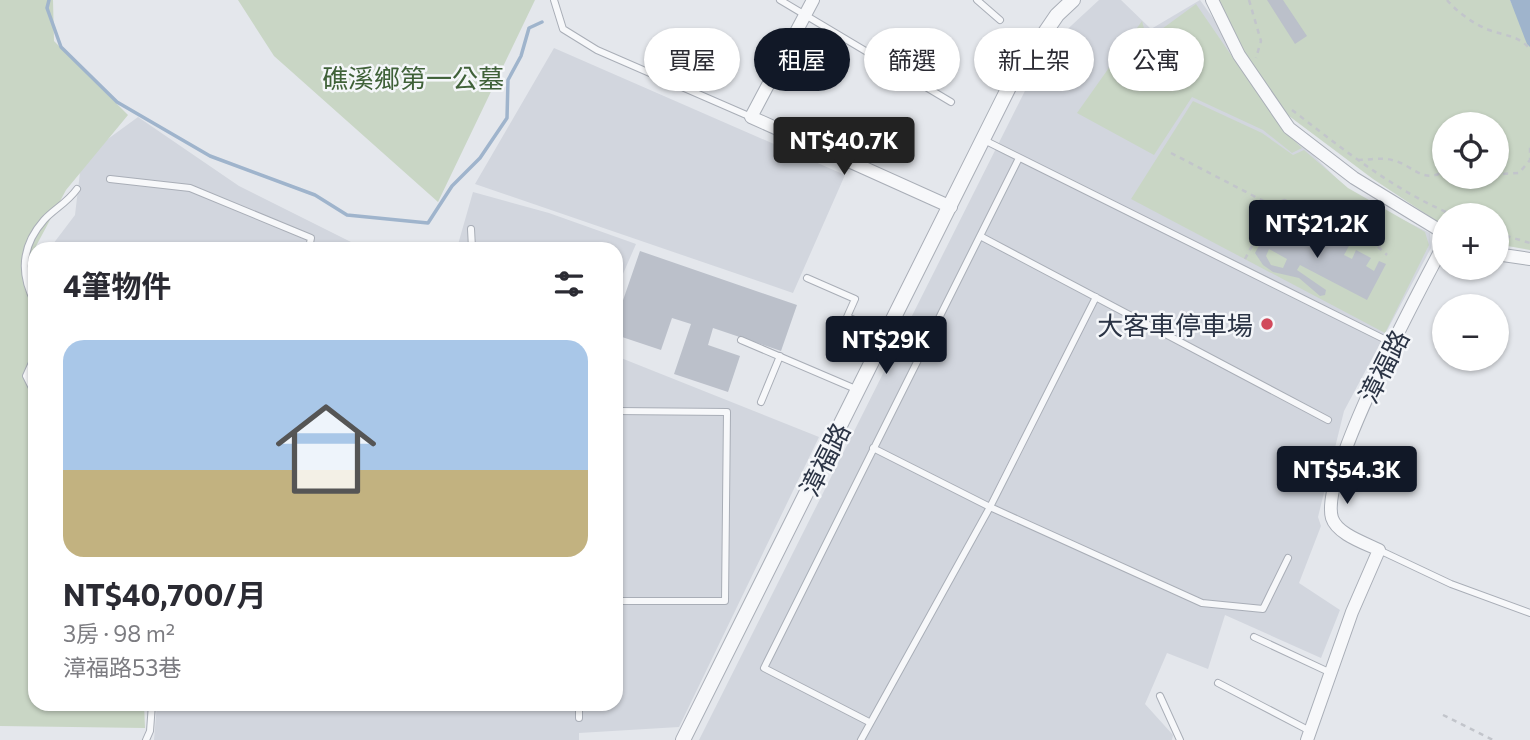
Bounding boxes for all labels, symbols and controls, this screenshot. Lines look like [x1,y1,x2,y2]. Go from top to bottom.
chip: 買屋 [644,28,740,91]
chip: 租屋 [754,28,850,91]
chip: 篩選 [864,28,960,91]
chip: 新上架 [974,28,1094,91]
chip: 公寓 [1108,28,1204,91]
park label: 礁溪鄉第一公墓 [322,62,504,93]
map controls [1432,112,1509,371]
button: locate [1432,112,1509,189]
pin: NT$40.7K [772,118,916,177]
text: NT$40.7K [790,126,898,154]
pin: NT$21.2K [1245,201,1389,260]
button: + [1432,203,1509,280]
text: NT$21.2K [1265,209,1369,237]
icon: filters [550,265,588,303]
text: 4筆物件 [63,266,171,303]
button: − [1432,294,1509,371]
place label: 大客車停車場 [1097,309,1253,340]
pin: NT$29K [829,316,943,376]
marker: 大客車停車場 [1259,316,1275,332]
street label: 漳福路 [1351,324,1415,408]
text: NT$29K [842,325,930,353]
icon: home [263,386,389,512]
street label: 漳福路 [792,417,856,501]
pin: NT$54.3K [1275,447,1419,506]
text: NT$54.3K [1293,455,1401,483]
text: NT$40,700/月 [63,575,266,612]
text: 3房 · 98 m² [63,619,175,647]
text: 漳福路53巷 [63,653,181,681]

